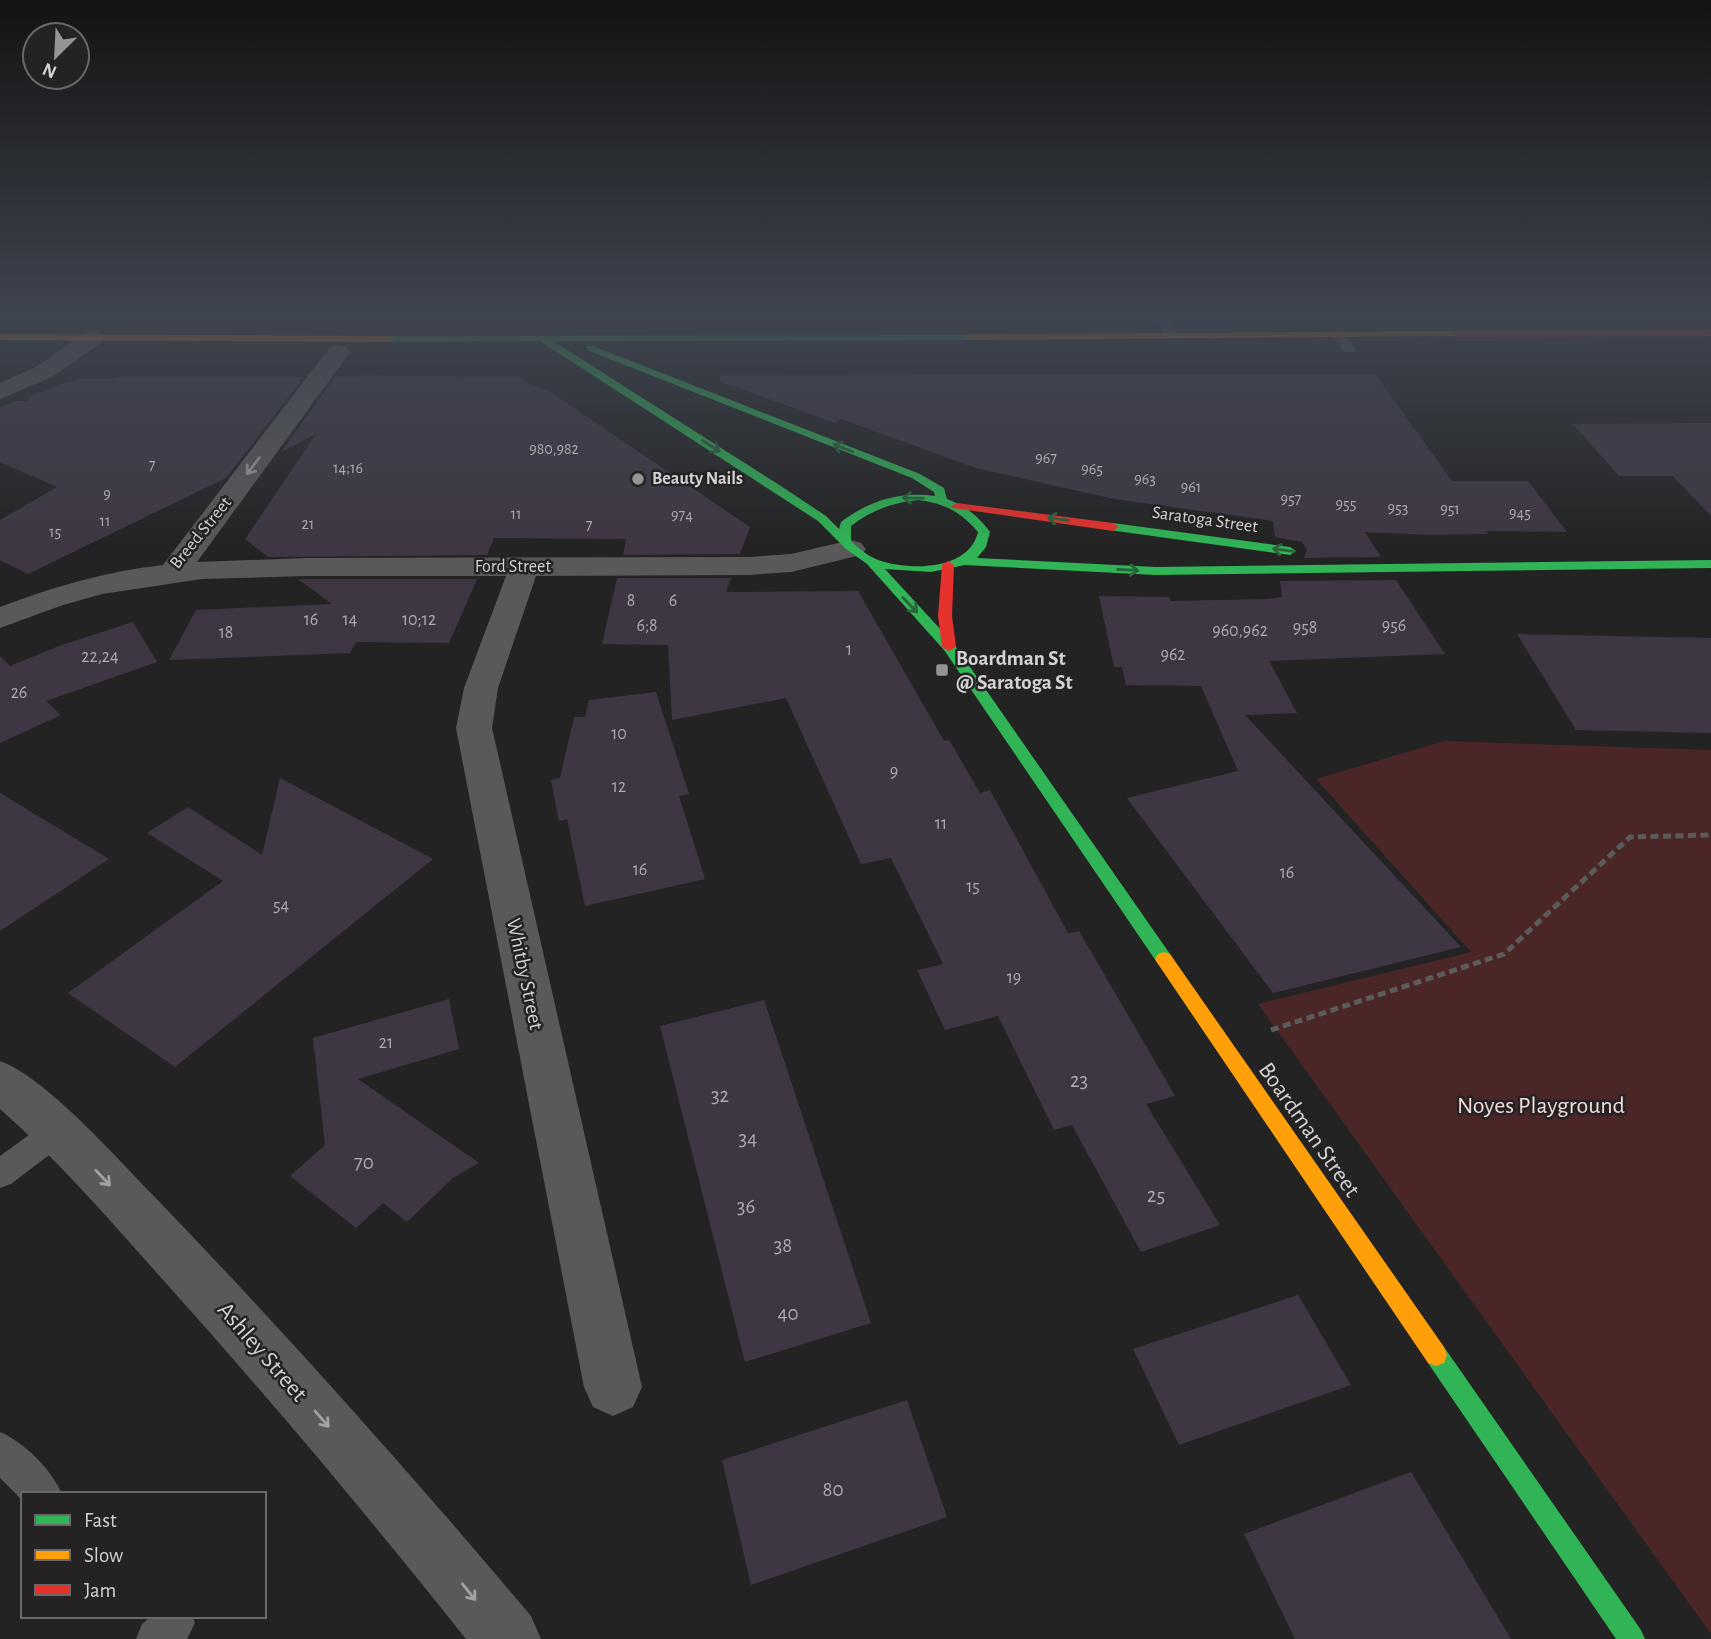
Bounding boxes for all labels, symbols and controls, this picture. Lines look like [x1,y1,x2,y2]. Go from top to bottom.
north arrow [21,21,91,91]
text: N [40,59,60,82]
one-way arrow [701,440,721,454]
one-way arrow [832,440,854,453]
house number: 980,982 [529,441,579,457]
house number: 967 [1035,450,1057,466]
one-way arrow [246,456,261,474]
house number: 7 [149,457,156,473]
house number: 14;16 [333,460,363,476]
house number: 965 [1081,461,1103,477]
place label: Beauty Nails [652,470,743,488]
marker: Beauty Nails [630,471,646,487]
house number: 963 [1134,471,1156,487]
house number: 961 [1181,479,1201,495]
house number: 9 [103,486,111,502]
one-way arrow [902,491,925,505]
house number: 957 [1281,491,1302,507]
street label: Breed Street [167,494,235,572]
house number: 955 [1336,496,1356,512]
house number: 953 [1388,500,1408,516]
house number: 951 [1440,501,1460,517]
street label: Saratoga Street [1151,504,1259,536]
house number: 945 [1509,505,1531,521]
house number: 11 [510,506,522,522]
house number: 974 [671,507,693,523]
house number: 11 [99,513,111,529]
one-way arrow [1047,513,1070,526]
house number: 21 [302,516,314,532]
house number: 7 [586,517,593,533]
house number: 15 [49,524,61,540]
one-way arrow [1272,543,1295,556]
street label: Ford Street [475,558,551,576]
one-way arrow [1117,563,1140,576]
house number: 8 [627,592,635,610]
house number: 6 [669,592,677,610]
one-way arrow [901,596,918,613]
house number: 16 [304,611,318,629]
house number: 14 [343,611,358,629]
house number: 10;12 [402,611,436,629]
house number: 6;8 [636,617,658,635]
house number: 956 [1382,617,1406,635]
house number: 958 [1293,619,1317,637]
house number: 960,962 [1212,622,1268,640]
house number: 18 [219,624,233,642]
house number: 1 [846,641,852,659]
house number: 962 [1160,646,1186,664]
house number: 22,24 [81,648,119,666]
place label: Boardman St @ Saratoga St [956,648,1073,693]
marker: Boardman St @ Saratoga St [934,662,950,678]
house number: 26 [11,684,27,702]
house number: 10 [611,725,627,743]
house number: 9 [890,763,898,781]
house number: 12 [612,778,626,796]
house number: 11 [935,815,947,833]
house number: 16 [633,861,647,879]
house number: 16 [1280,864,1294,882]
house number: 15 [966,878,980,896]
house number: 54 [273,897,289,915]
street label: Whitby Street [503,916,547,1032]
house number: 19 [1007,969,1021,987]
house number: 21 [379,1034,393,1052]
street label: Boardman Street [1254,1058,1364,1202]
house number: 23 [1070,1070,1088,1091]
house number: 32 [711,1085,729,1106]
park label: Noyes Playground [1457,1094,1625,1118]
house number: 34 [739,1128,757,1149]
house number: 70 [354,1152,374,1173]
one-way arrow [94,1169,111,1187]
house number: 25 [1147,1185,1165,1206]
house number: 36 [737,1196,755,1217]
house number: 38 [774,1235,792,1256]
street label: Ashley Street [213,1298,312,1407]
house number: 40 [777,1303,799,1324]
one-way arrow [314,1410,330,1428]
house number: 80 [822,1479,844,1500]
legend [21,1492,266,1618]
text: Fast [84,1510,117,1531]
text: Slow [84,1545,123,1566]
text: Jam [84,1580,116,1601]
one-way arrow [462,1583,477,1601]

